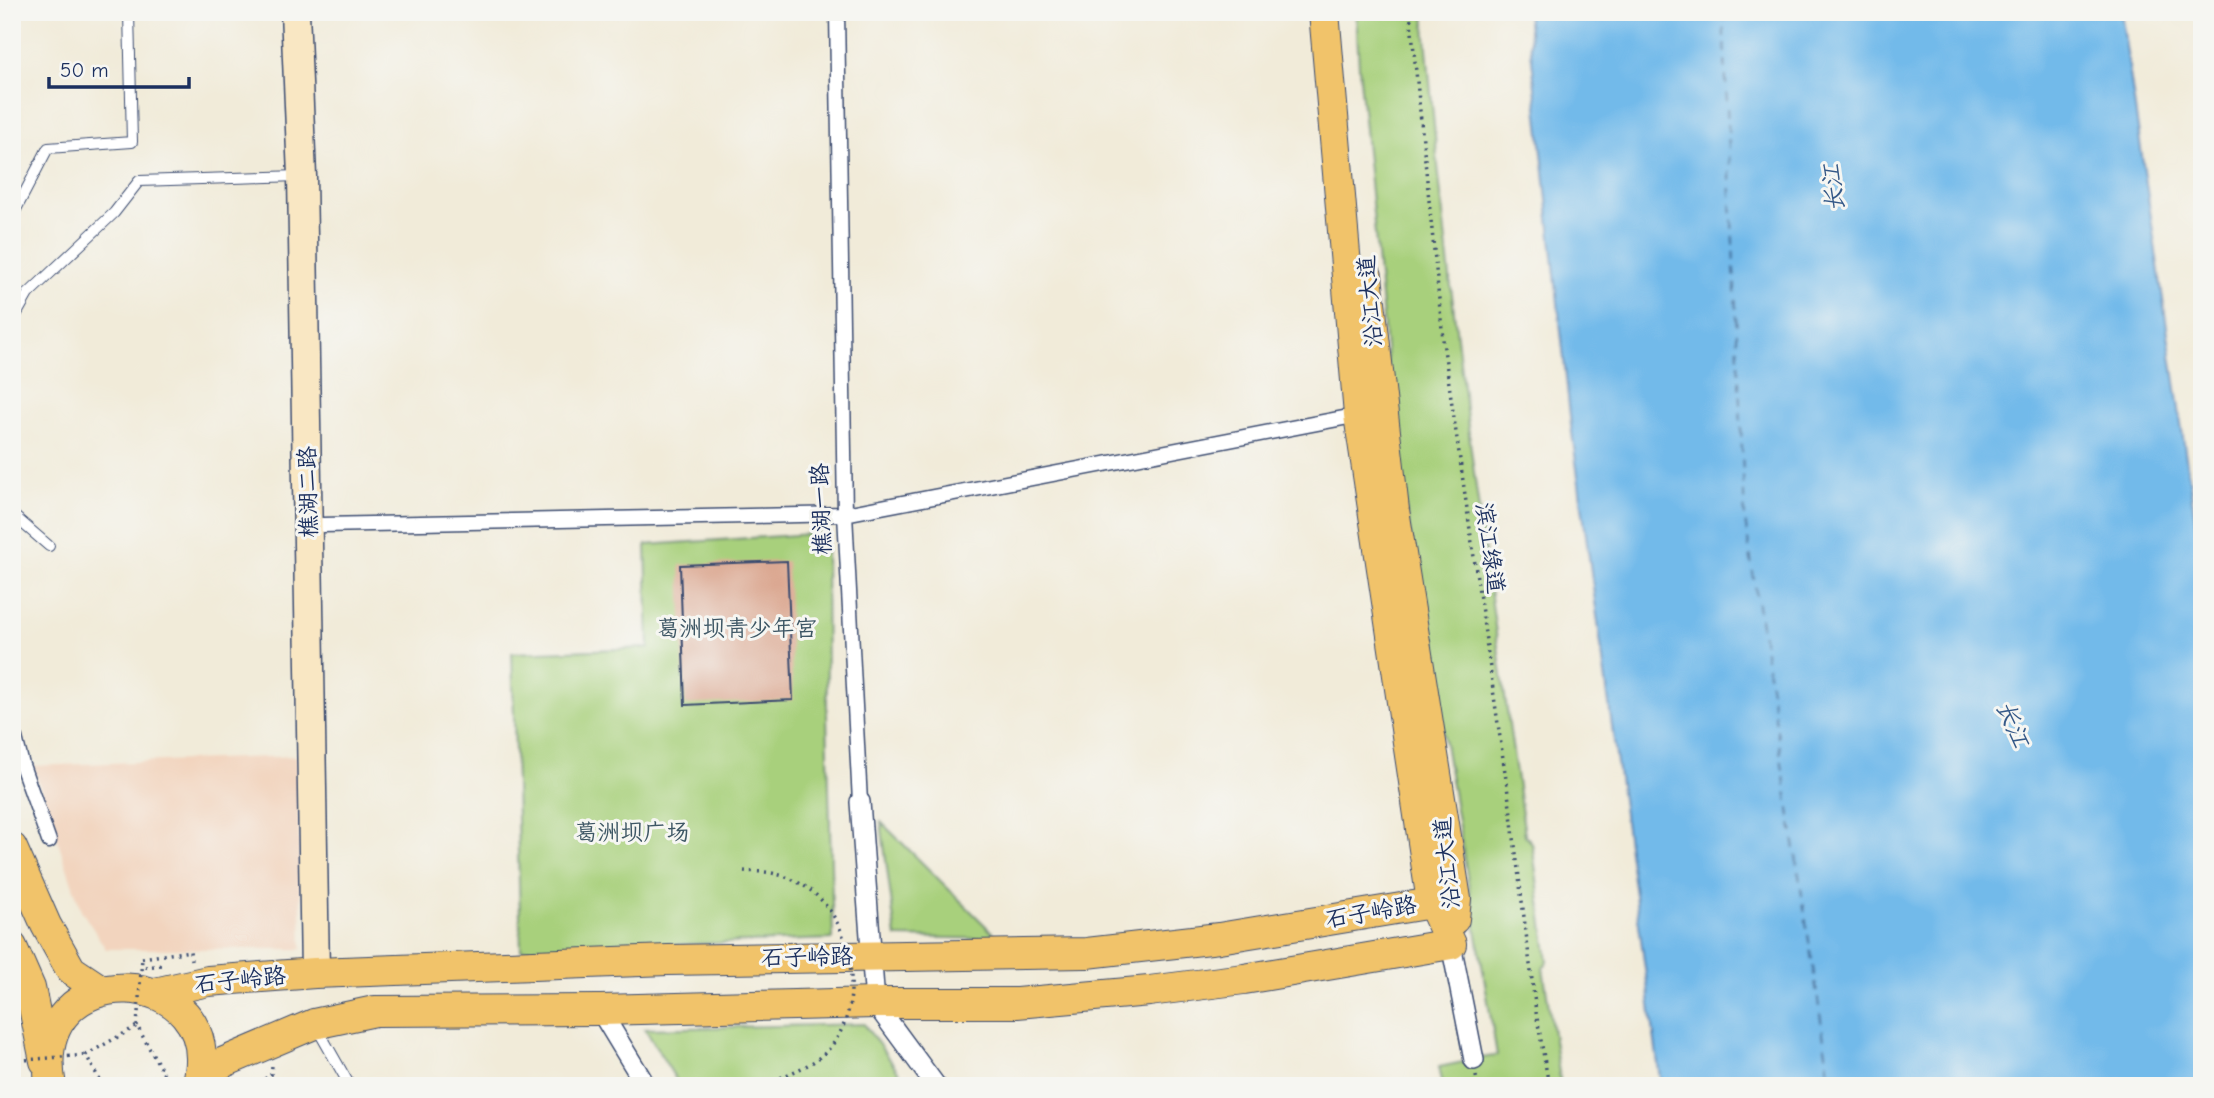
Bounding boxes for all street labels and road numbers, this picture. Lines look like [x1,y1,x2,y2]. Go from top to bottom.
street label: 沿江大道 [1353,254,1387,348]
street label: 樵湖二路 [294,446,322,538]
street label: 樵湖一路 [806,463,836,555]
street label: 滨江绿道 [1470,501,1510,595]
street label: 沿江大道 [1429,816,1465,910]
street label: 石子岭路 [1323,891,1419,933]
street label: 石子岭路 [761,943,853,971]
street label: 石子岭路 [193,962,287,998]

